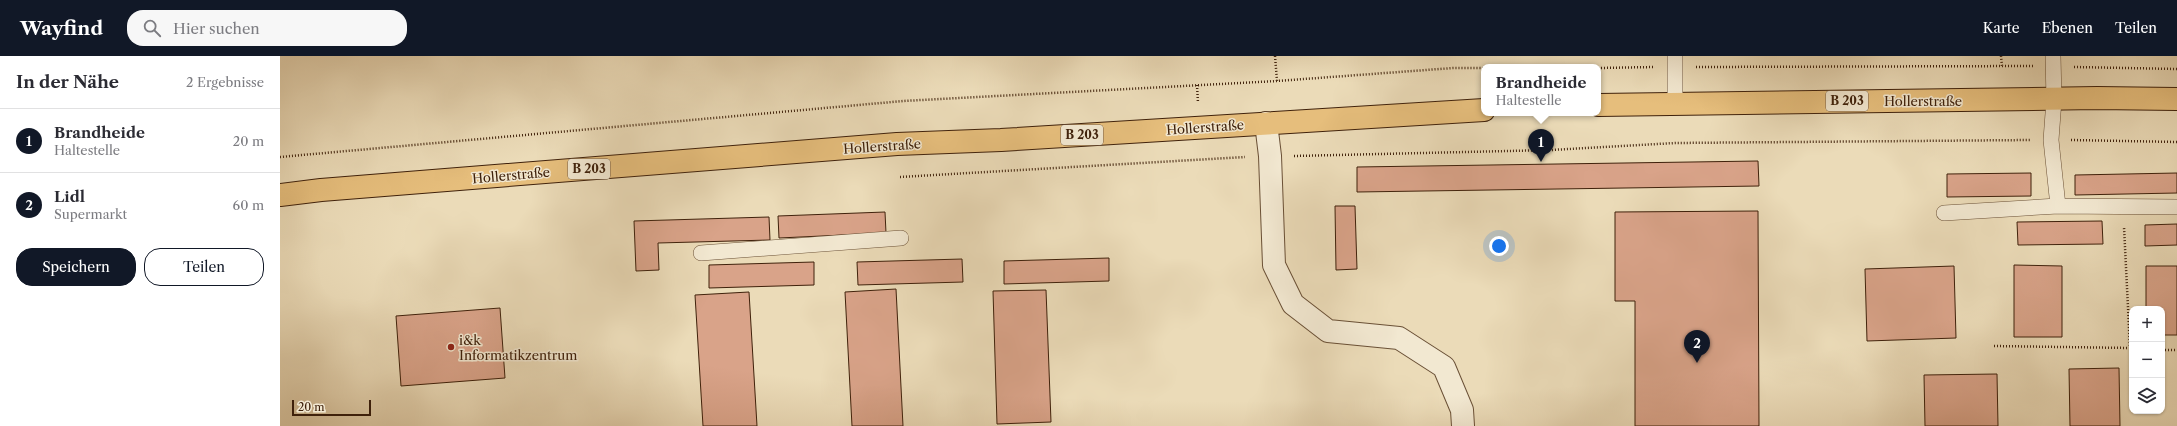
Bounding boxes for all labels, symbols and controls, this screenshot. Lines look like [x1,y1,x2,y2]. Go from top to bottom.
search box [127,10,407,46]
text: Wayfind [20,17,103,40]
icon: search [141,17,163,39]
text: Hier suchen [173,19,260,38]
text: Karte [1983,19,2020,37]
text: Ebenen [2042,19,2093,37]
text: Teilen [2115,19,2157,37]
popup [1481,64,1601,116]
text: In der Nähe [16,72,119,92]
text: Brandheide [1496,73,1586,92]
text: 2 Ergebnisse [186,74,264,90]
road number: B 203 [1826,91,1868,111]
text: Haltestelle [1496,92,1562,108]
street label: Hollerstraße [1884,93,1962,109]
street label: Hollerstraße [1166,116,1244,138]
text: Brandheide [54,123,145,142]
road number: B 203 [1061,125,1103,145]
pin: 1 [1528,129,1554,162]
text: 1 [26,133,32,149]
text: 20 m [233,133,264,149]
street label: Hollerstraße [843,135,921,157]
text: Haltestelle [54,142,120,158]
road number: B 203 [568,159,610,179]
street label: Hollerstraße [471,164,551,186]
text: Lidl [54,187,85,206]
text: 2 [25,197,33,213]
text: 60 m [233,197,264,213]
text: Supermarkt [54,206,127,222]
your location [1489,236,1509,256]
button: Speichern [16,248,136,286]
button: Teilen [144,248,264,286]
map controls [2129,306,2165,414]
button: + [2129,306,2165,342]
pin: 2 [1684,330,1710,363]
place label: i&k Informatikzentrum [459,332,577,363]
marker: i&k Informatikzentrum [446,342,456,352]
button: − [2129,342,2165,378]
button: layers [2129,378,2165,414]
scale bar [292,398,371,417]
text: 20 m [298,400,324,414]

